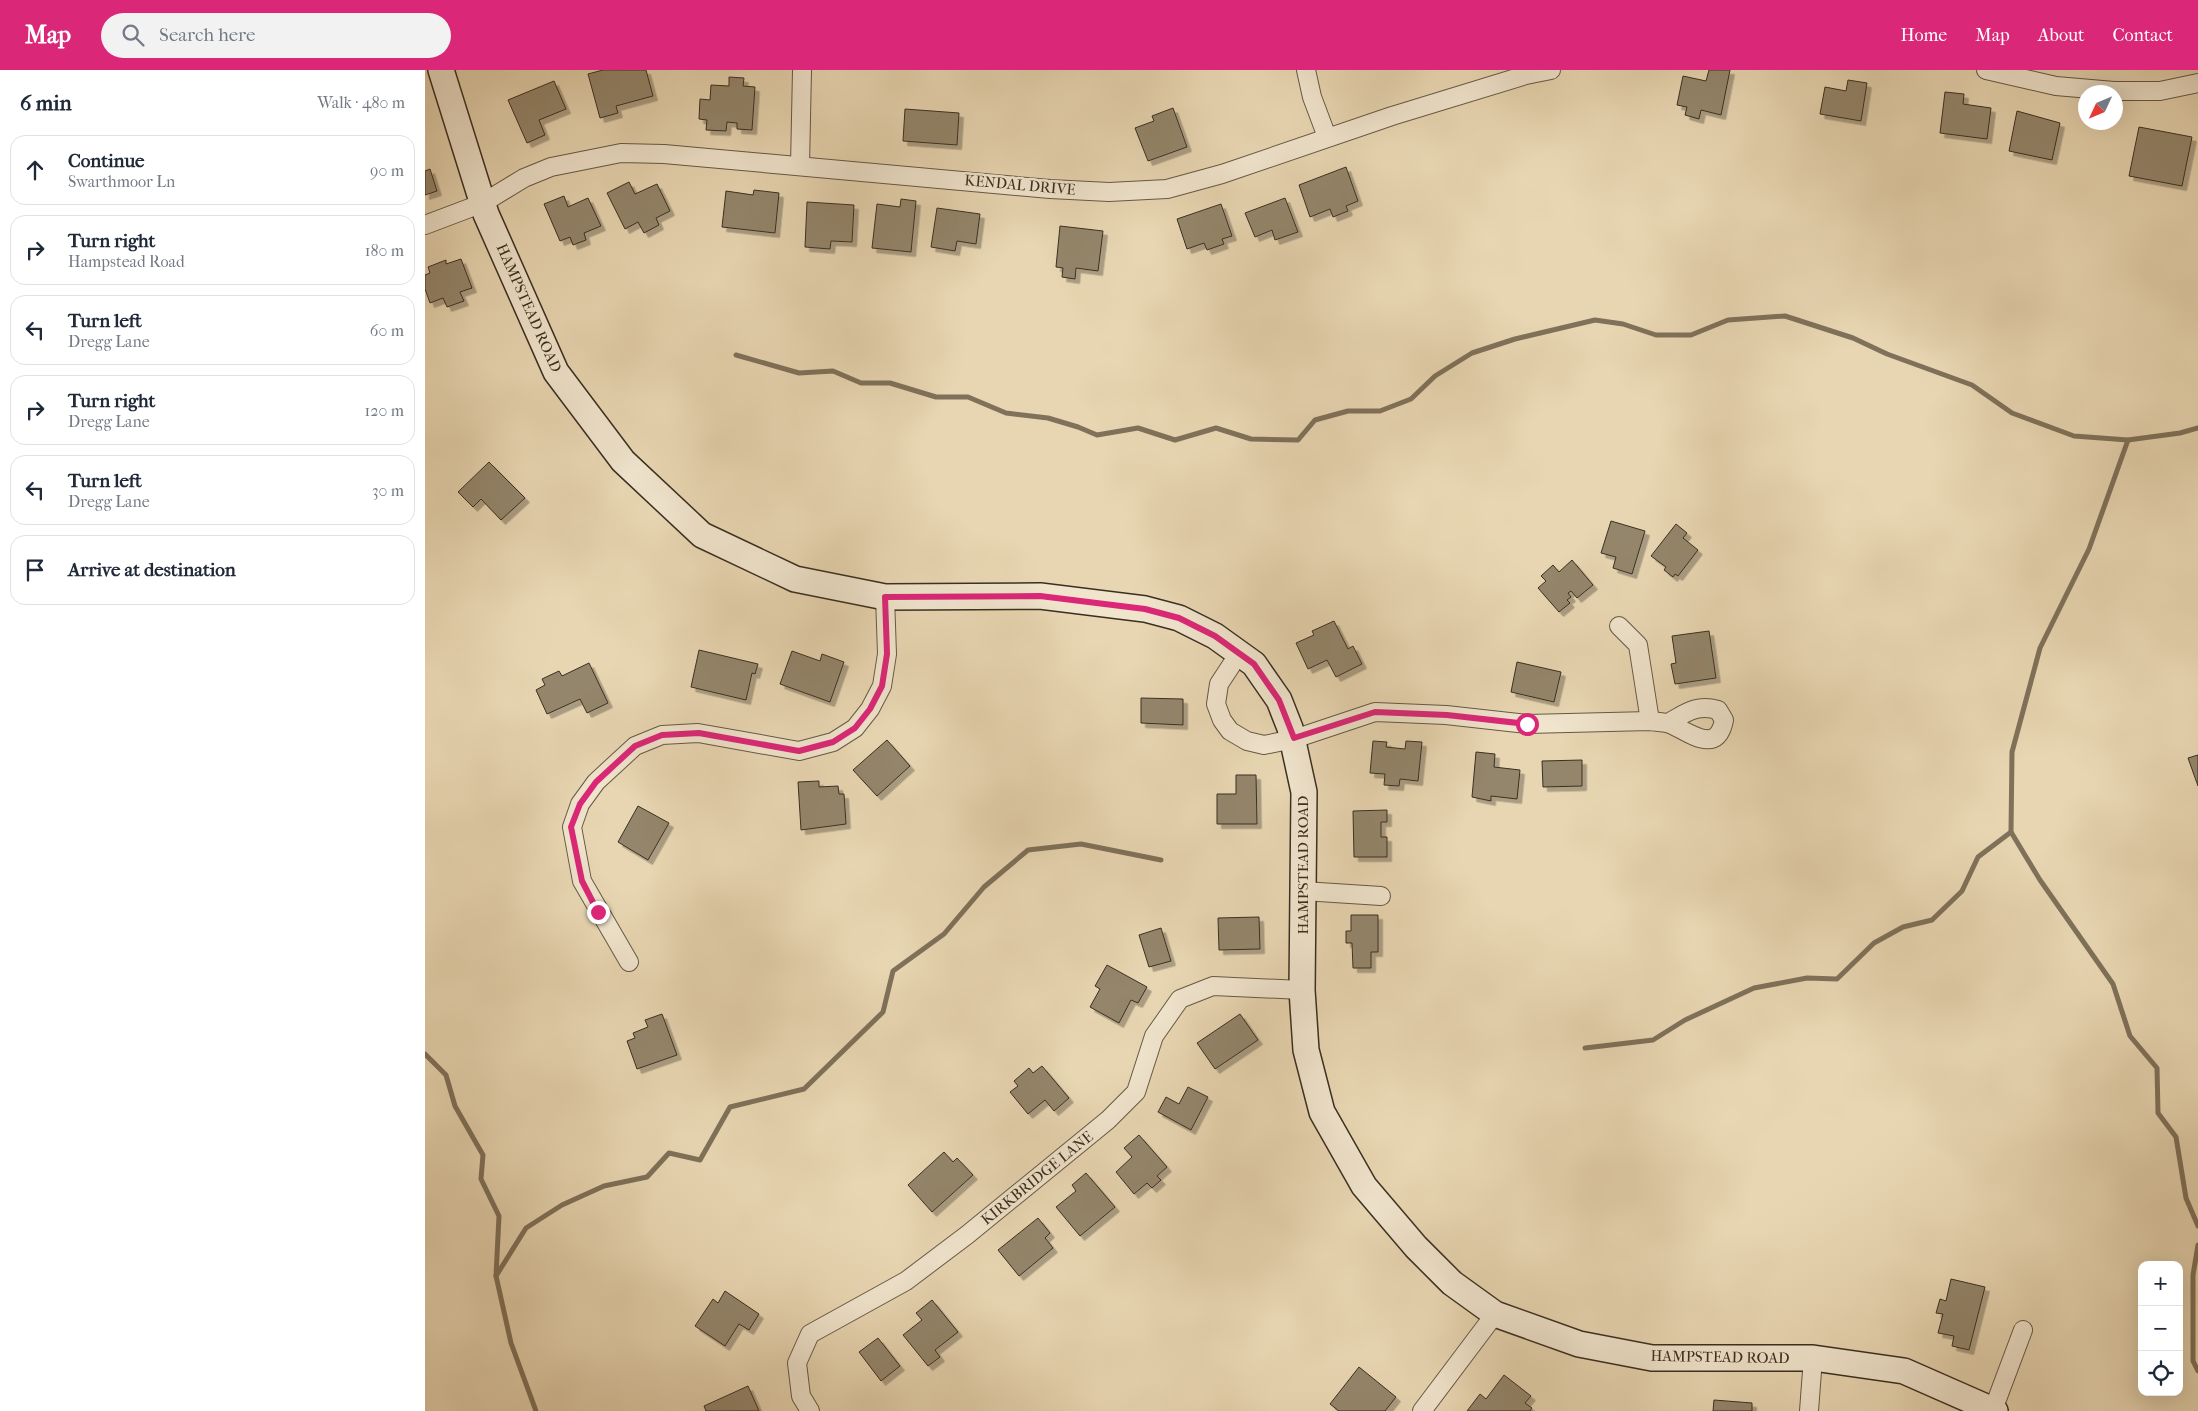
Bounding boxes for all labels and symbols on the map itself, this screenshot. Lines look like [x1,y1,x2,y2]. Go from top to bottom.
north arrow [2078,85,2123,130]
street label: KENDAL DRIVE [964,171,1076,199]
street label: HAMPSTEAD ROAD [493,241,565,375]
route start [1516,713,1539,736]
street label: HAMPSTEAD ROAD [1294,796,1312,935]
route end [587,901,610,924]
street label: KIRKBRIDGE LANE [977,1127,1097,1229]
street label: HAMPSTEAD ROAD [1650,1347,1790,1367]

